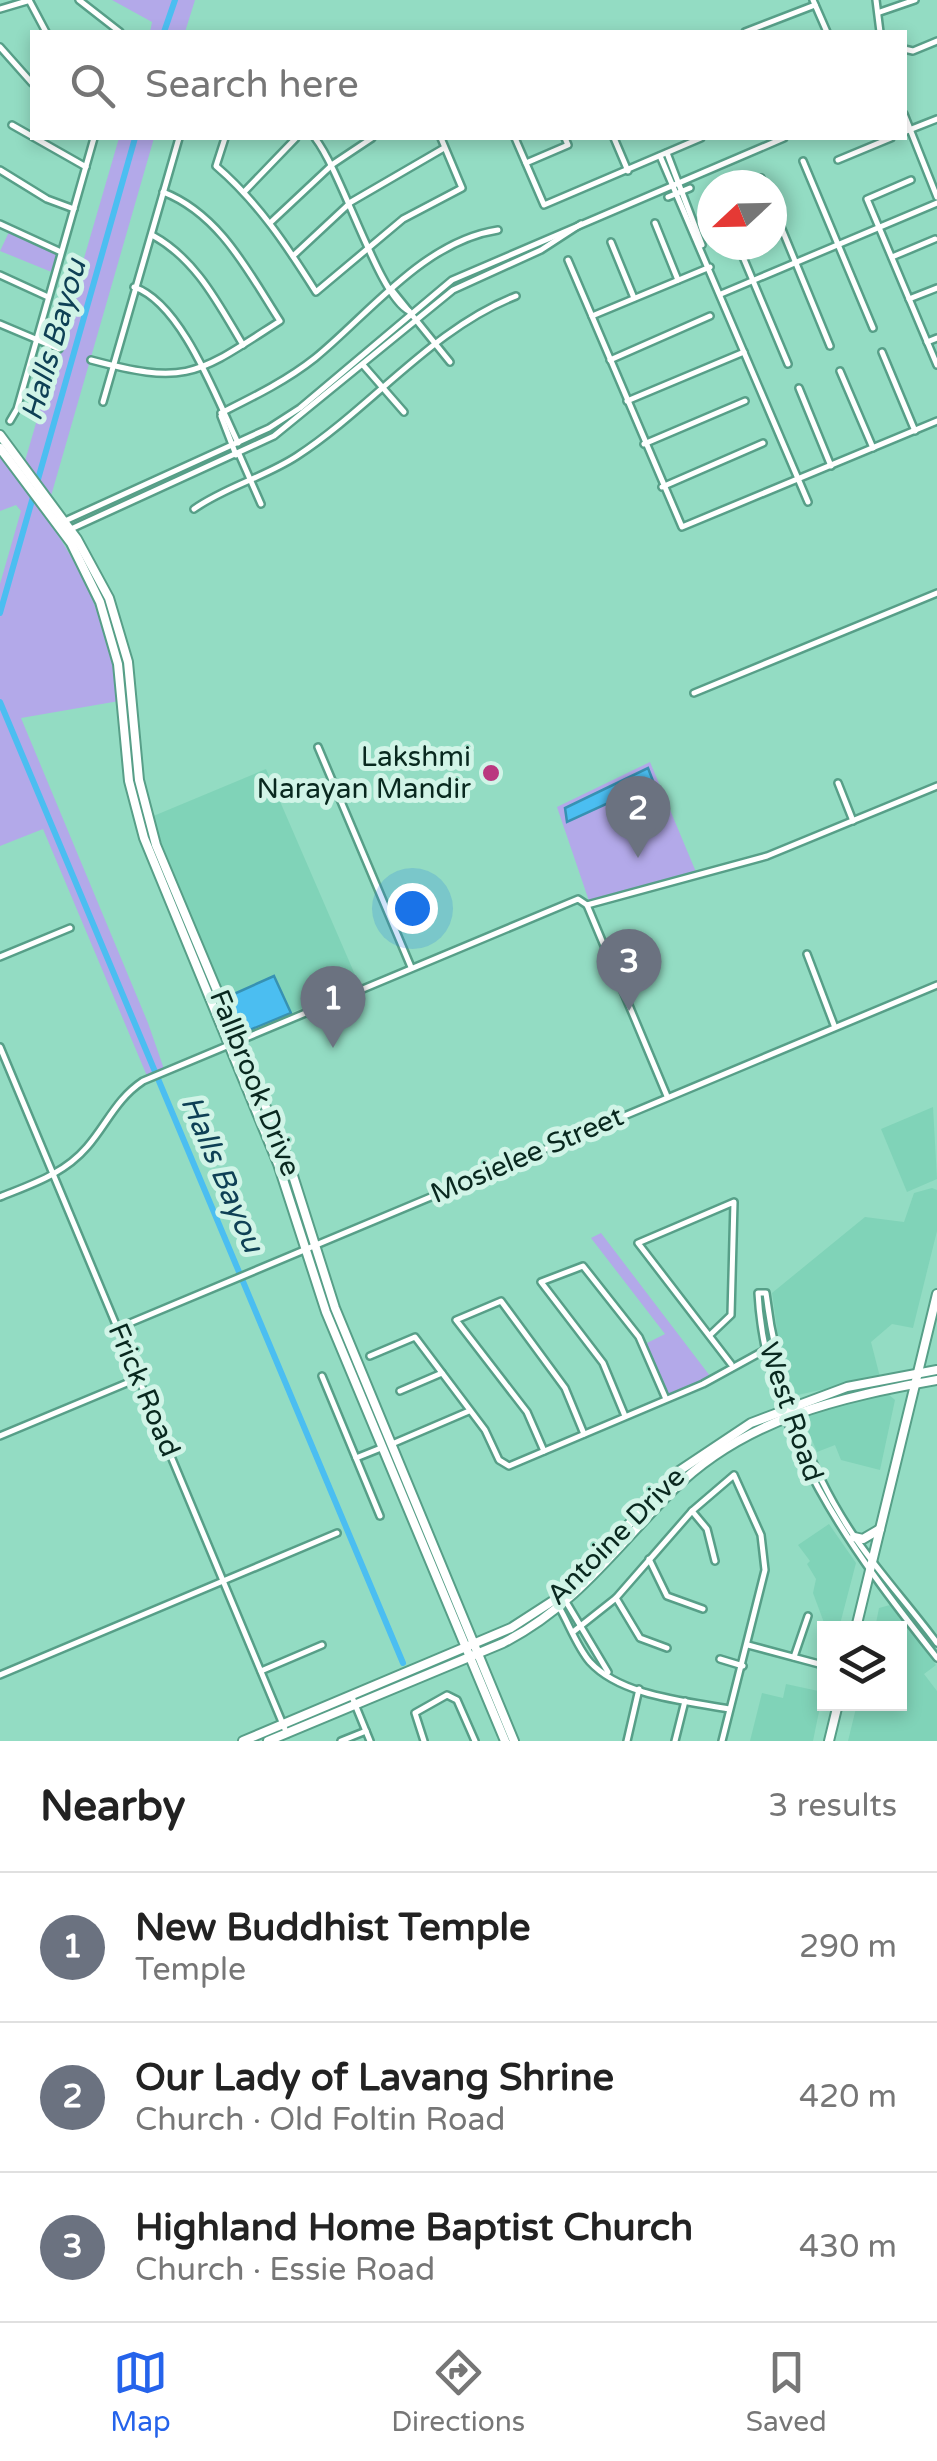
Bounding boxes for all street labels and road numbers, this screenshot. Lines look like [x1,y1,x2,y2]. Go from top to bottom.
street label: Fallbrook Drive [202,985,308,1181]
street label: Mosielee Street [426,1099,629,1211]
street label: Frick Road [101,1318,187,1462]
street label: West Road [751,1338,831,1486]
street label: Antoine Drive [540,1460,692,1612]

